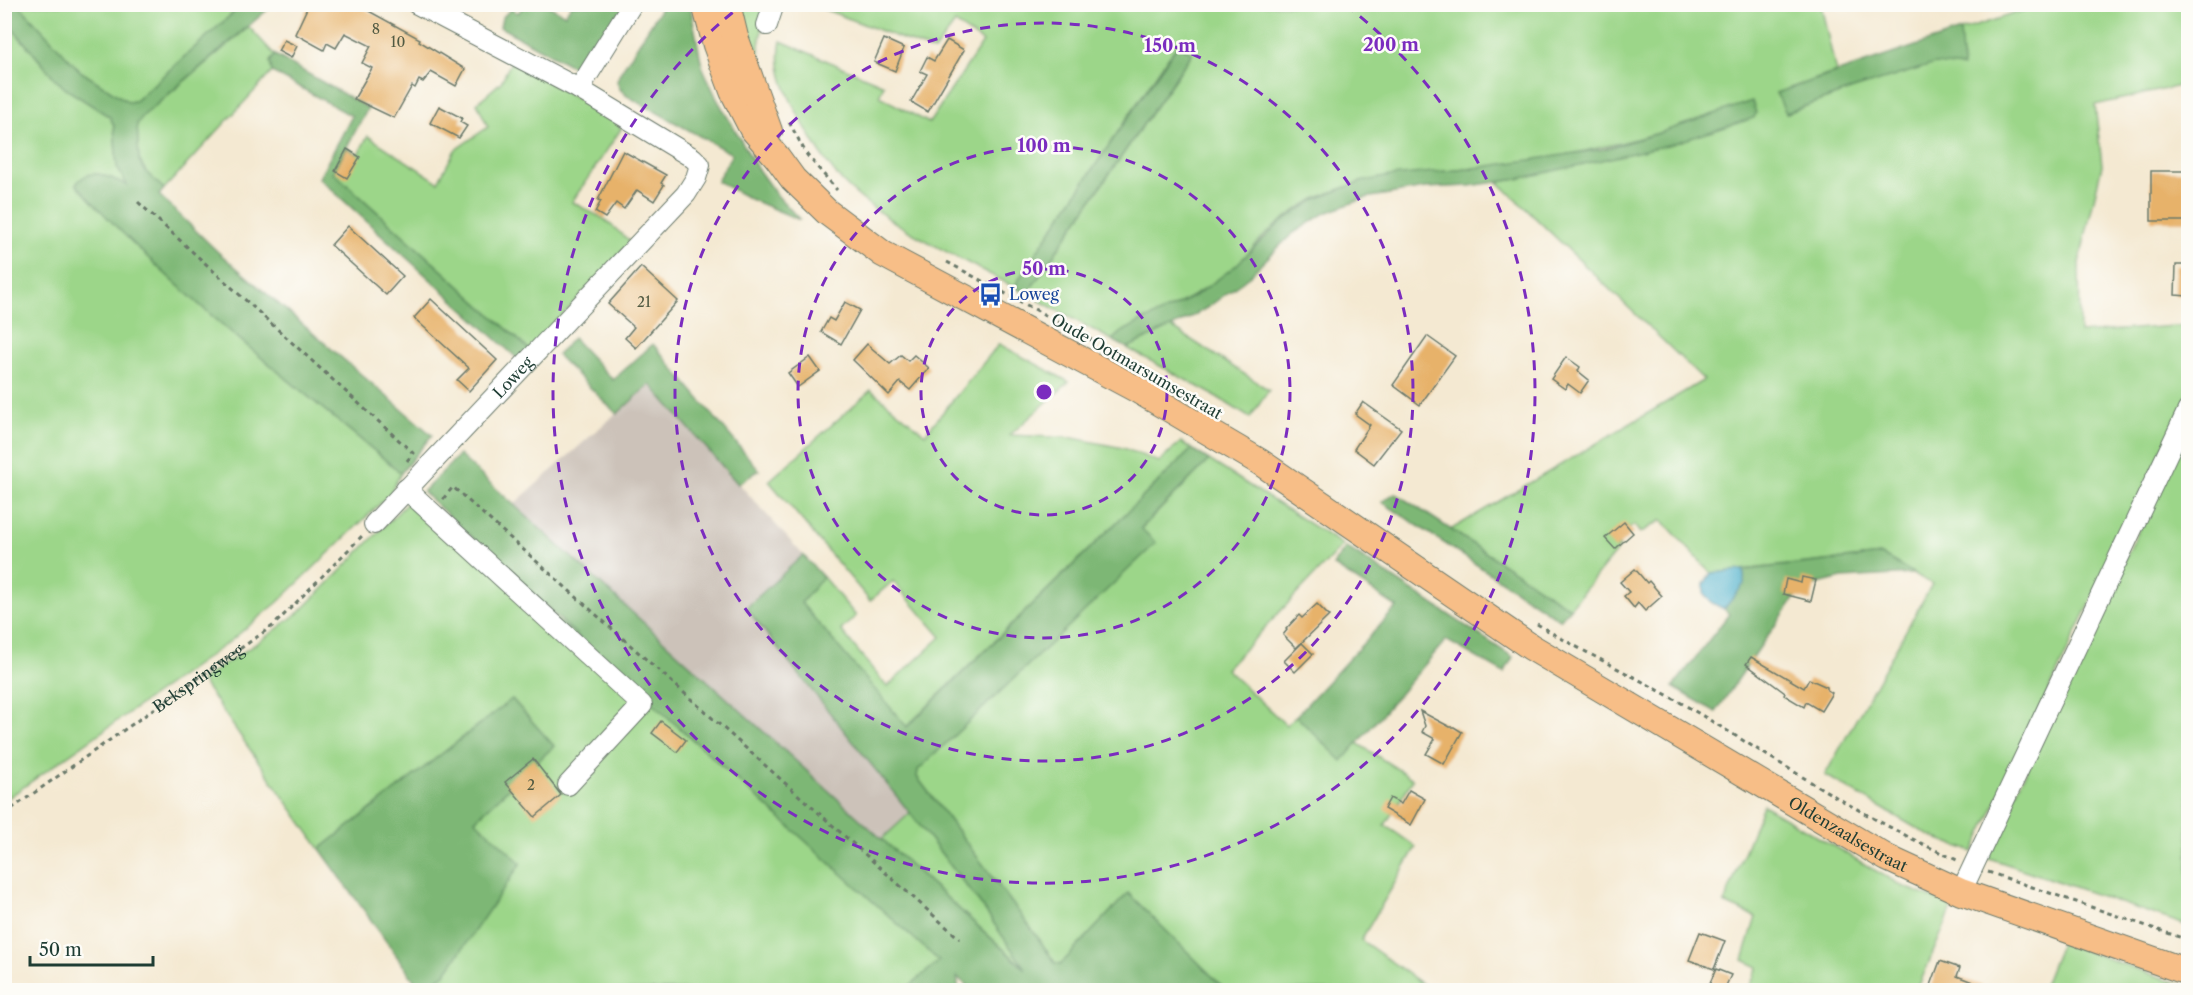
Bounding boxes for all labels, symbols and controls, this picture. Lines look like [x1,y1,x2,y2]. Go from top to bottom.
house number: 8 [372,20,380,38]
house number: 10 [391,33,405,51]
text: 200 m [1363,34,1419,56]
text: 150 m [1144,35,1196,57]
text: 100 m [1017,135,1071,157]
text: 50 m [1022,258,1066,280]
bus stop icon: Loweg [978,281,1004,307]
place label: Loweg [1009,284,1060,304]
house number: 21 [637,293,651,311]
street label: Oude Ootmarsumsestraat [1048,309,1226,423]
street label: Loweg [488,352,538,402]
centre of rings [1034,382,1054,402]
street label: Bekspringweg [149,639,248,717]
house number: 2 [527,776,535,794]
street label: Oldenzaalsestraat [1785,792,1911,876]
scale bar [30,929,153,967]
text: 50 m [39,939,82,961]

